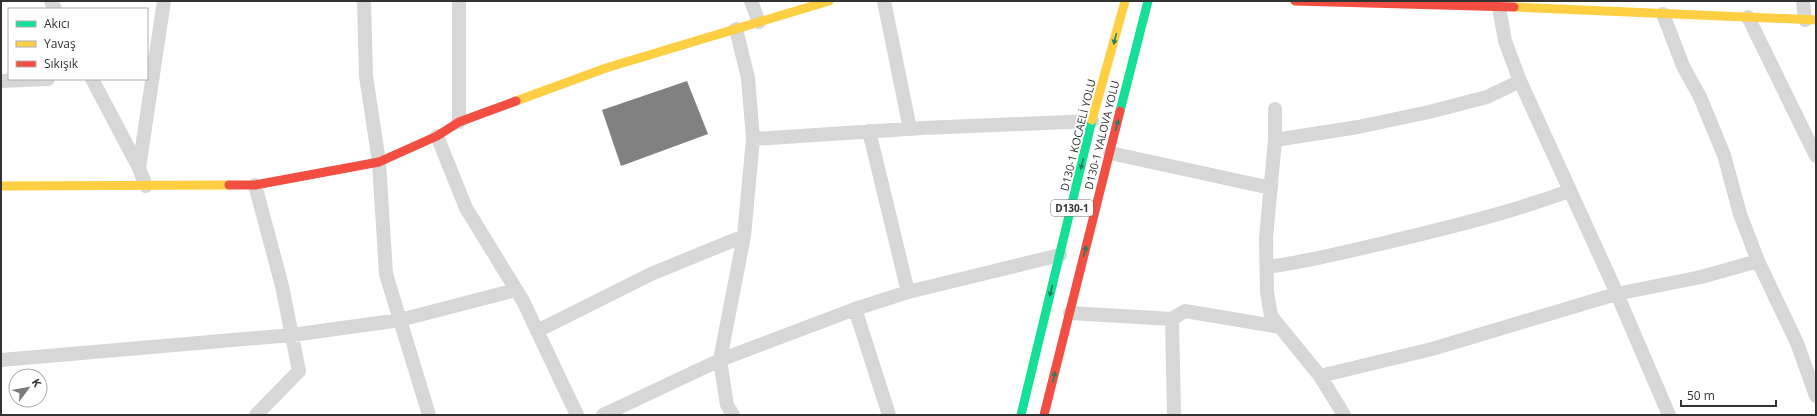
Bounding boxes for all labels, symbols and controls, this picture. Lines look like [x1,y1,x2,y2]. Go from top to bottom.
legend [8,8,148,80]
text: Akıcı [44,15,70,32]
one-way arrow [1112,33,1118,45]
text: Yavaş [44,35,76,52]
text: Sıkışık [44,55,79,72]
street label: D130-1 KOCAELİ YOLU [1056,77,1099,192]
street label: D130-1 YALOVA YOLU [1081,79,1122,191]
one-way arrow [1115,119,1121,131]
one-way arrow [1079,159,1085,171]
road number: D130-1 [1051,200,1093,216]
one-way arrow [1082,245,1088,257]
one-way arrow [1048,285,1054,297]
north arrow [8,368,48,408]
one-way arrow [1051,371,1057,383]
text: K [29,375,46,390]
scale bar [1681,382,1776,408]
text: 50 m [1687,387,1715,404]

